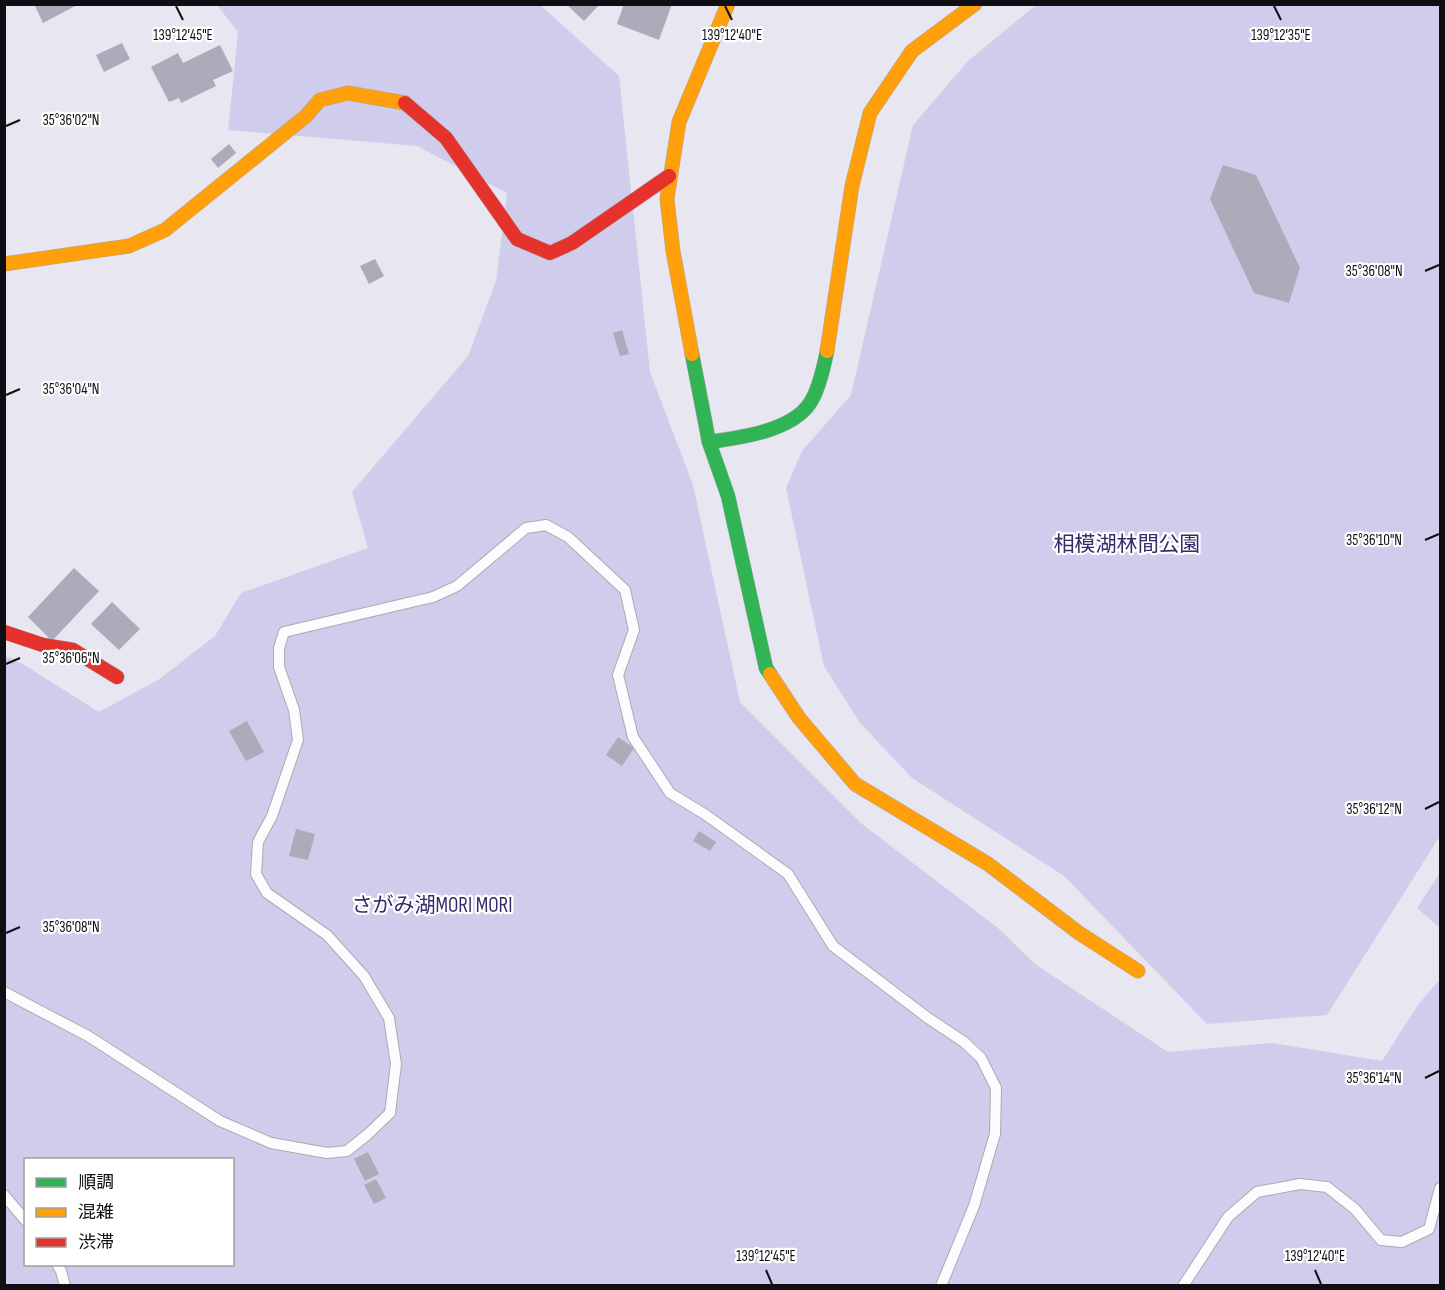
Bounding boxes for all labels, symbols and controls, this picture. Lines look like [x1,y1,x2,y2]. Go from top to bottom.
text: 139°12'45"E [153,26,213,45]
text: 139°12'40"E [702,26,762,45]
text: 139°12'35"E [1251,26,1311,45]
text: 35°36'02"N [43,111,99,130]
text: 35°36'08"N [1345,262,1403,281]
text: 35°36'04"N [43,380,99,399]
text: 35°36'10"N [1346,531,1402,550]
park label: 相模湖林間公園 [1054,532,1201,557]
text: 35°36'06"N [42,649,100,668]
text: 35°36'12"N [1346,800,1402,819]
park label: さがみ湖MORI MORI [352,893,512,918]
text: 35°36'08"N [42,918,100,937]
text: 35°36'14"N [1346,1069,1402,1088]
legend [24,1158,234,1266]
text: 順調 [78,1172,114,1193]
text: 混雑 [78,1202,114,1223]
text: 渋滞 [78,1232,114,1253]
text: 139°12'45"E [736,1247,796,1266]
text: 139°12'40"E [1285,1247,1345,1266]

